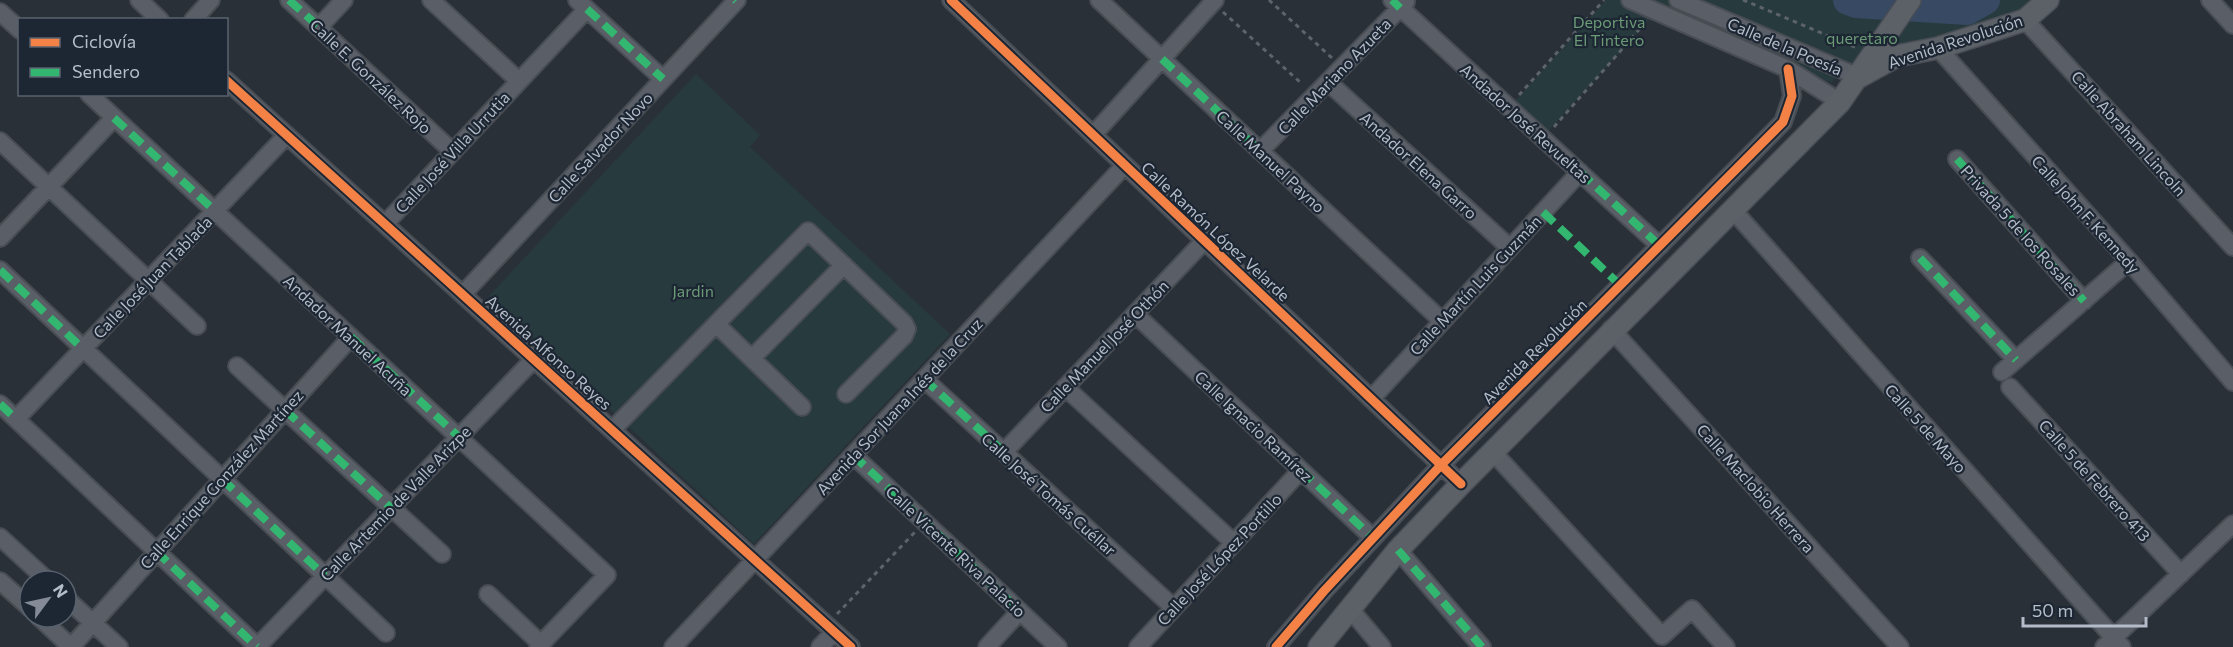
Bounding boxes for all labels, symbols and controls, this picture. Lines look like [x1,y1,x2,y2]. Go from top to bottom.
street label: Avenida Revolución [1885,10,2025,72]
park label: Deportiva El Tintero [1573,12,1645,49]
street label: Calle de la Poesía [1725,13,1845,79]
street label: Calle Mariano Azueta [1274,14,1394,138]
street label: Calle E. González Rojo [306,15,436,137]
legend [18,18,228,96]
park label: queretaro [1826,28,1898,47]
text: Ciclovía [72,30,136,52]
street label: Andador José Revueltas [1457,59,1595,187]
text: Sendero [72,60,140,82]
street label: Calle Abraham Lincoln [2068,67,2190,199]
street label: Calle José Villa Urrutia [391,87,513,217]
street label: Calle Salvador Novo [544,88,656,206]
street label: Calle Manuel Payno [1213,106,1329,216]
street label: Andador Elena Garro [1357,107,1481,223]
street label: Calle John F. Kennedy [2028,151,2144,277]
street label: Calle Ramón López Velarde [1138,157,1294,305]
street label: Privada 5 de los Rosales [1957,161,2085,299]
street label: Calle Martín Luis Guzmán [1405,211,1545,359]
street label: Calle José Juan Tablada [89,212,215,342]
street label: Andador Manuel Acuña [280,271,416,399]
street label: Calle Manuel José Othón [1036,276,1172,416]
park label: Jardin [672,281,714,300]
street label: Avenida Alfonso Reyes [482,291,616,413]
street label: Avenida Revolución [1478,295,1590,407]
street label: Avenida Sor Juana Inés de la Cruz [812,314,986,498]
street label: Calle Ignacio Ramírez [1191,367,1317,485]
street label: Calle 5 de Mayo [1881,380,1971,476]
street label: Calle Enrique González Martínez [136,386,306,572]
street label: Calle 5 de Febrero 413 [2035,415,2155,545]
street label: Calle Maclobio Herrera [1693,420,1819,556]
street label: Calle Artemio de Valle Arizpe [316,421,474,585]
street label: Calle José Tomás Cuéllar [978,429,1121,560]
street label: Calle Vicente Riva Palacio [882,481,1030,621]
street label: Calle José López Portillo [1153,489,1285,629]
north arrow [18,569,78,629]
text: N [50,580,72,601]
scale bar [2023,590,2146,628]
text: 50 m [2032,599,2073,621]

